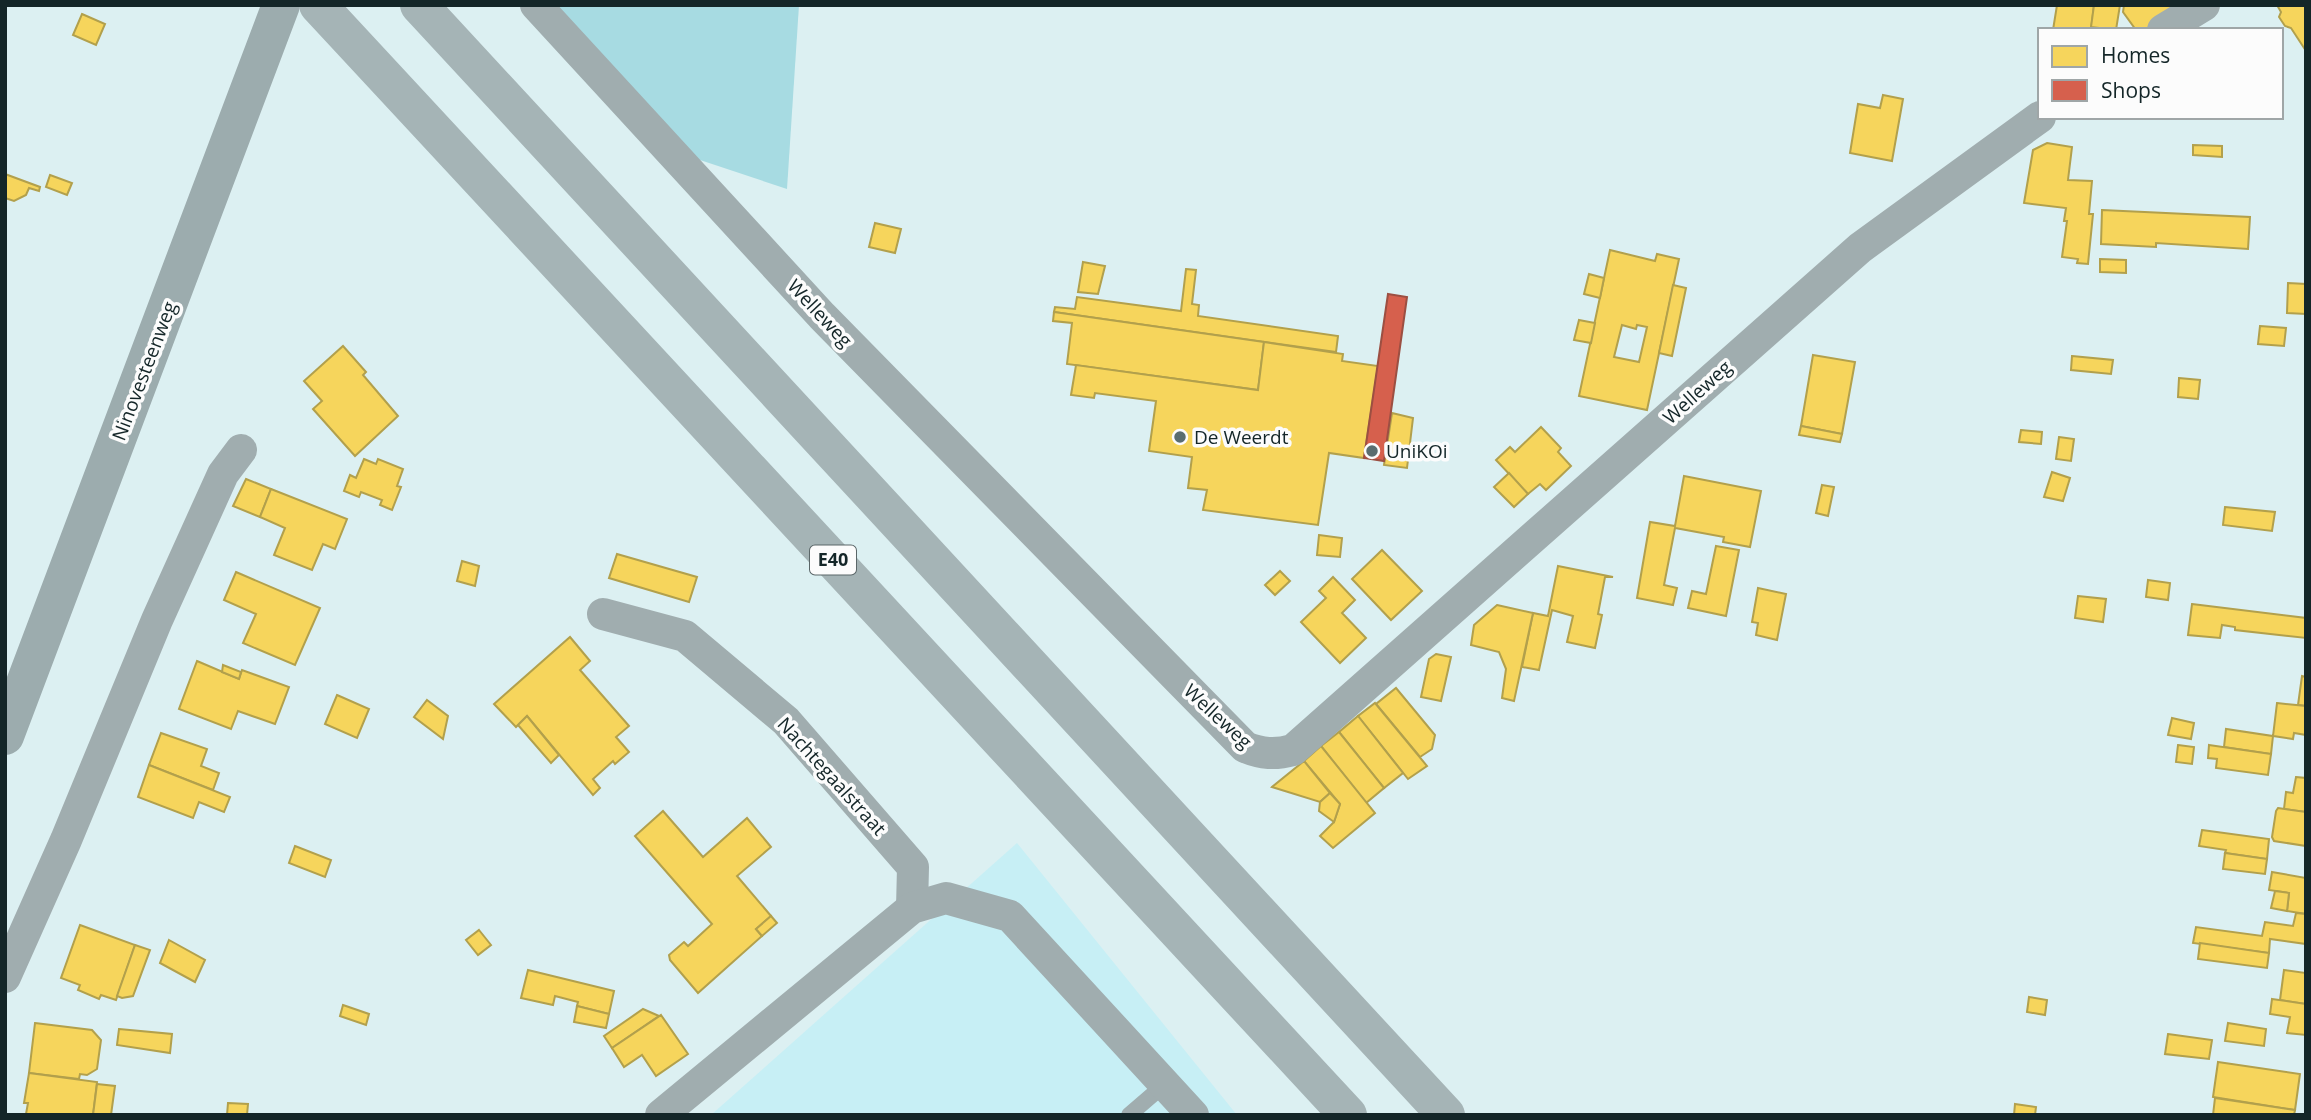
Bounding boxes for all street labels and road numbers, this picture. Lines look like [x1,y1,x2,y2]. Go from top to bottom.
street label: Welleweg [782,273,858,353]
street label: Ninovesteenweg [106,298,182,444]
street label: Welleweg [1657,354,1737,430]
road number: E40 [810,546,856,574]
street label: Welleweg [1178,678,1258,754]
street label: Nachtegaalstraat [772,711,892,841]

